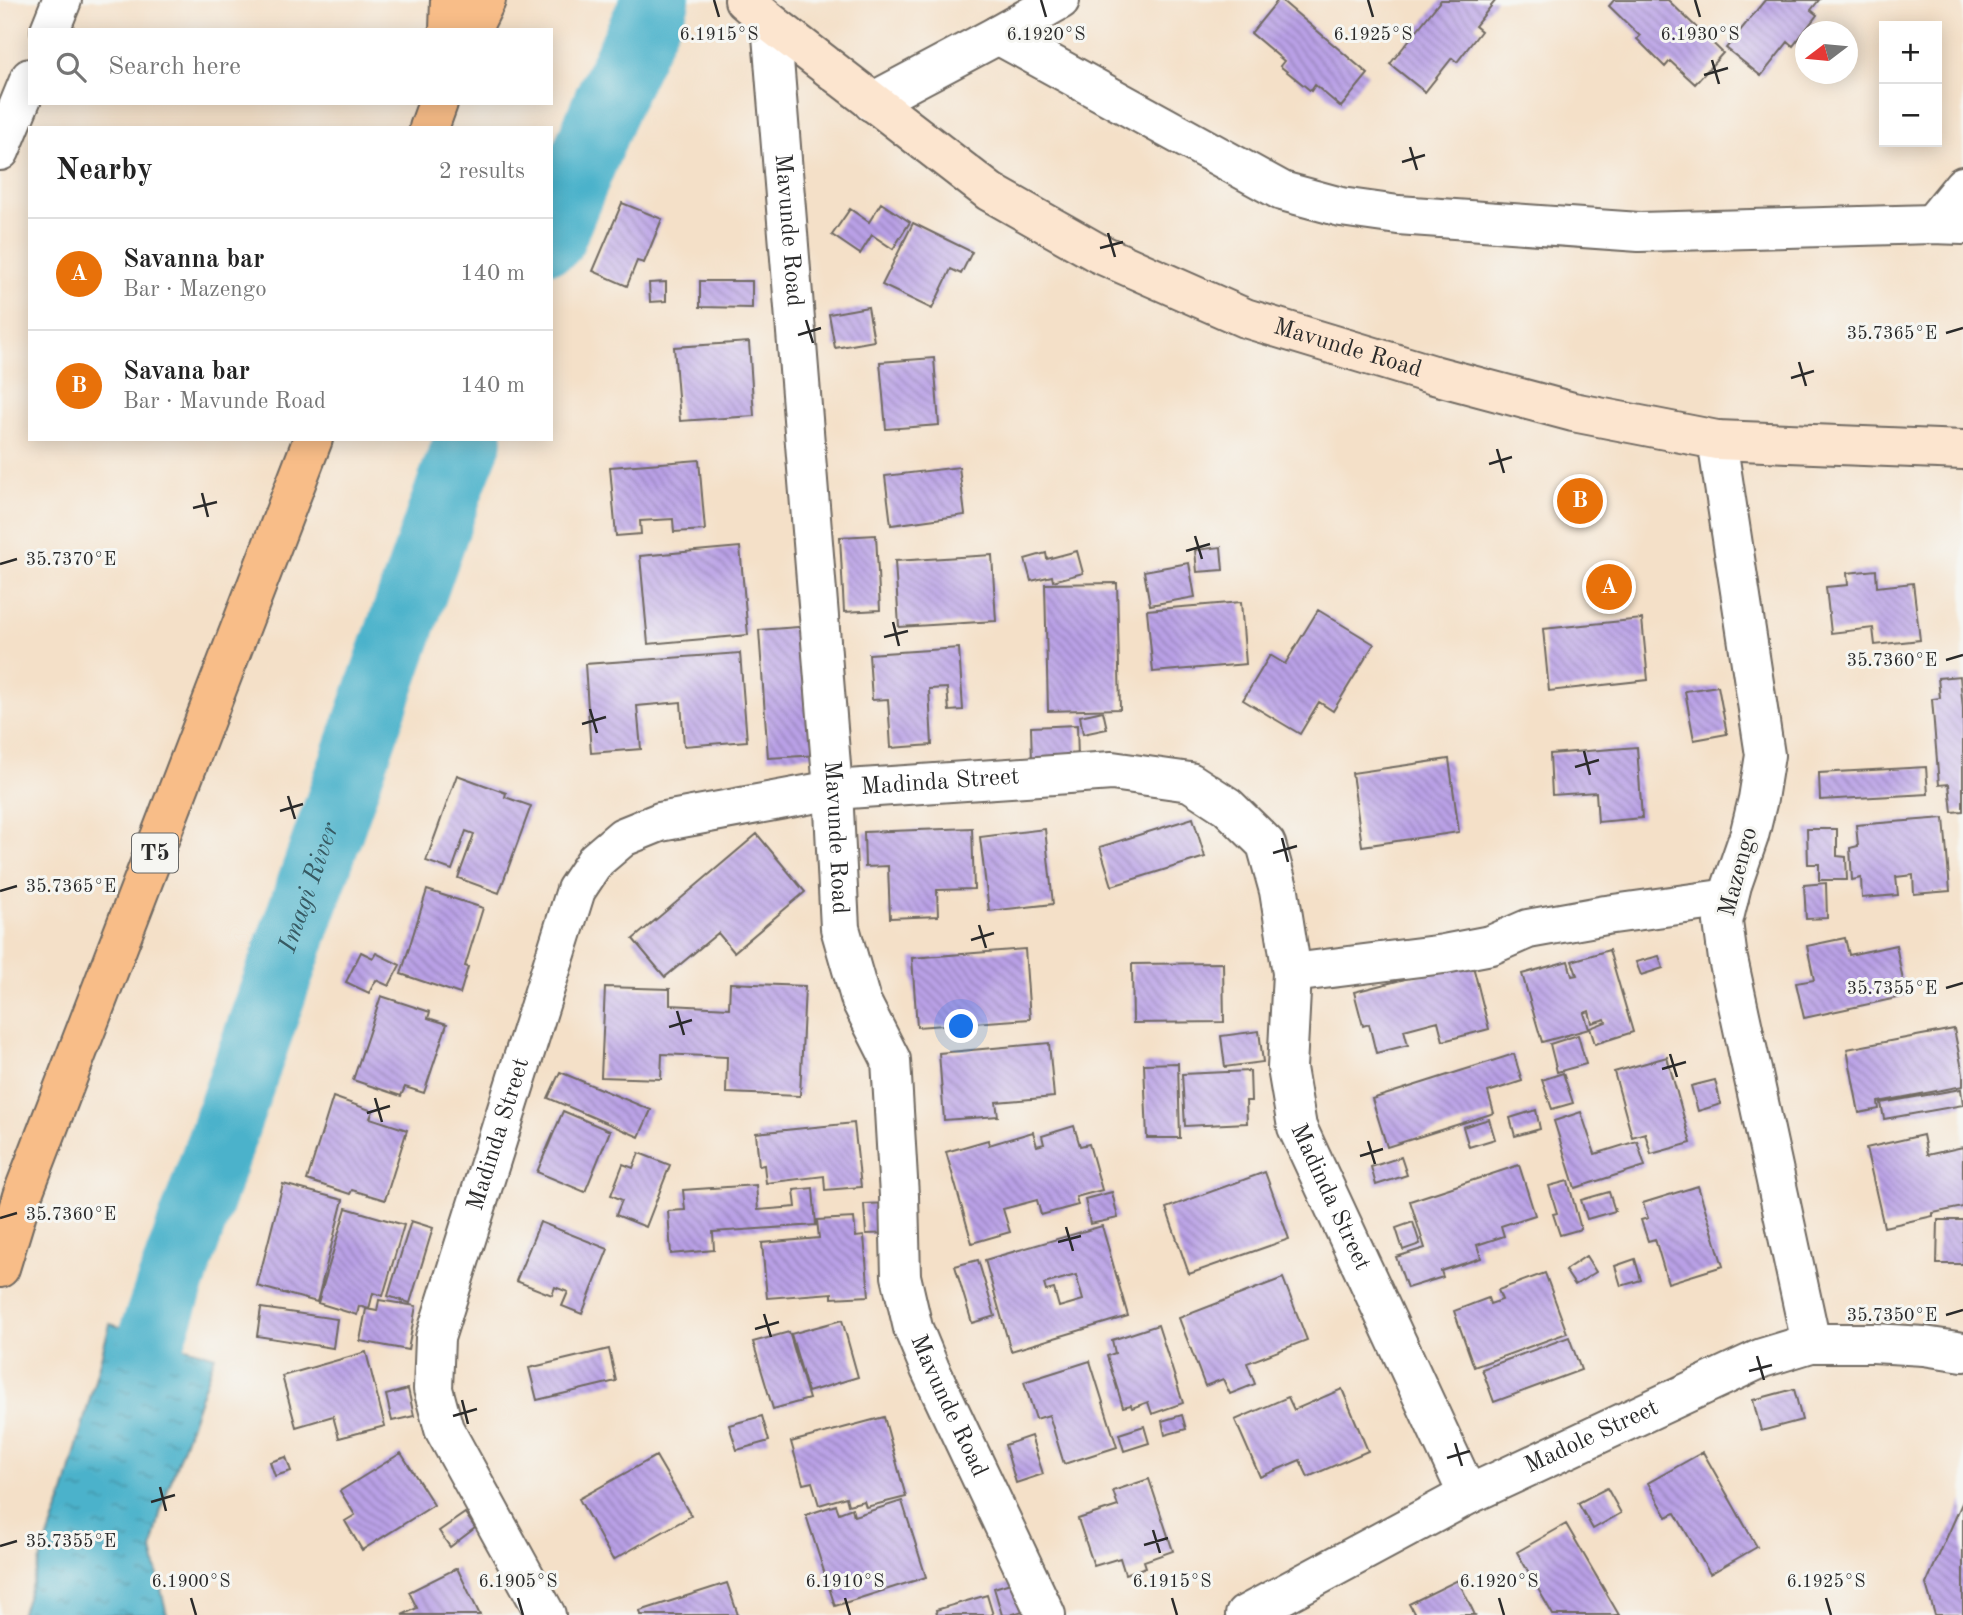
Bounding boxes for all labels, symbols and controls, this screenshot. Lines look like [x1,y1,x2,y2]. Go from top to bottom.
north arrow [1795,21,1858,84]
map controls [1879,21,1942,147]
button: + [1879,21,1942,84]
text: 6.1915°S [680,26,758,44]
text: 6.1920°S [1007,26,1085,44]
text: 6.1925°S [1334,26,1412,44]
text: 6.1930°S [1661,26,1739,44]
search box [28,28,553,105]
icon: search [52,48,90,86]
text: Search here [108,54,241,80]
button: − [1879,84,1942,147]
street label: Mavunde Road [770,153,806,308]
text: Nearby [56,156,153,186]
text: 2 results [439,160,525,183]
text: Savanna bar [123,247,265,273]
text: A [70,262,88,285]
text: 140 m [460,262,525,285]
text: Bar · Mazengo [123,278,267,301]
street label: Mavunde Road [1271,315,1425,383]
text: 35.7365°E [1847,325,1937,343]
text: Savana bar [123,359,250,385]
text: B [71,374,87,397]
text: 140 m [460,374,525,397]
text: Bar · Mavunde Road [123,390,326,413]
pin: B [1557,475,1603,527]
text: 35.7370°E [26,551,116,569]
pin: A [1586,561,1632,613]
text: 35.7360°E [1847,652,1937,670]
street label: Mavunde Road [819,760,851,915]
street label: Madinda Street [860,765,1020,800]
water label: Imagi River [275,819,344,957]
street label: Mazengo [1716,825,1762,919]
road number: T5 [132,834,178,873]
text: 35.7365°E [26,878,116,896]
text: 35.7355°E [1847,980,1937,998]
your location [944,1009,978,1043]
street label: Madinda Street [464,1055,534,1214]
street label: Madinda Street [1285,1120,1374,1274]
text: 35.7360°E [26,1206,116,1224]
text: 35.7350°E [1847,1307,1937,1325]
street label: Mavunde Road [905,1332,991,1481]
street label: Madole Street [1521,1396,1662,1479]
text: 35.7355°E [26,1533,116,1551]
text: 6.1900°S [152,1573,230,1591]
text: 6.1905°S [479,1573,557,1591]
text: 6.1910°S [806,1573,884,1591]
text: 6.1915°S [1133,1573,1211,1591]
text: 6.1920°S [1460,1573,1538,1591]
text: 6.1925°S [1787,1573,1865,1591]

